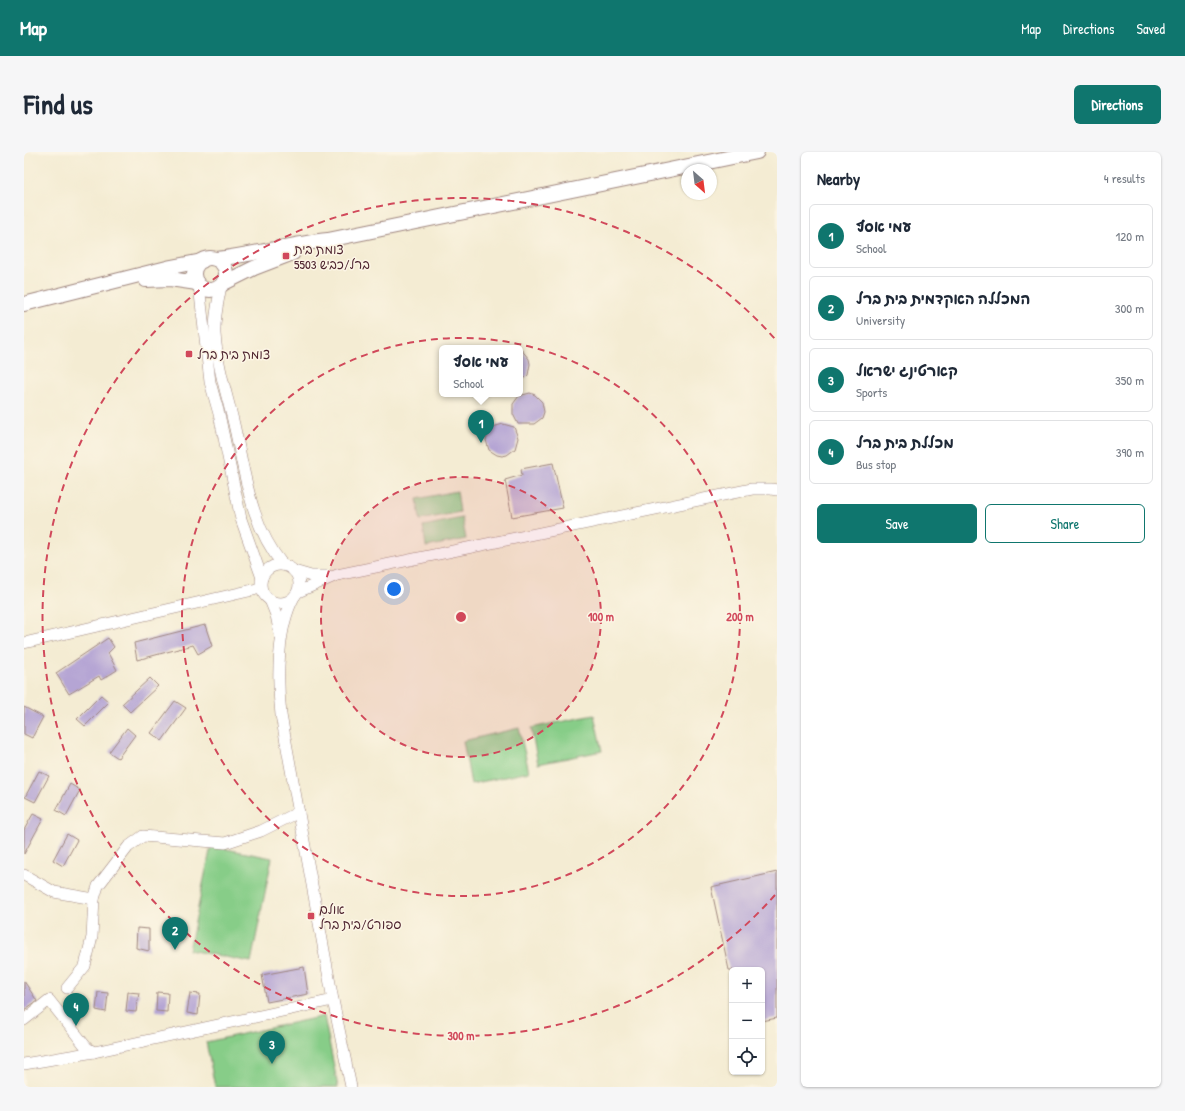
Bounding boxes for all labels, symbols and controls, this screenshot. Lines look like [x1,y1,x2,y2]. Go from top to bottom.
text: Map [20,15,47,41]
text: Map [1021,19,1041,38]
text: Directions [1063,19,1114,38]
text: Saved [1136,19,1165,38]
text: Find us [24,85,93,123]
button: Directions [1074,85,1161,124]
north arrow [681,164,717,200]
text: Nearby [817,167,860,190]
text: 4 results [1104,169,1145,187]
text: עמי אסף [856,216,911,237]
text: 1 [829,227,833,245]
text: 120 m [1116,227,1144,245]
text: School [856,239,886,257]
place label: צומת בית ברל/כביש 5503 [293,240,370,273]
marker: צומת בית ברל/כביש 5503 [281,251,291,261]
text: המכללה האקדמית בית ברל [856,288,1030,309]
text: 2 [828,299,834,317]
text: 300 m [1115,299,1144,317]
text: University [856,311,905,329]
place label: צומת בית ברל [197,345,270,363]
popup [439,345,523,397]
marker: צומת בית ברל [184,349,194,359]
text: עמי אסף [453,351,509,372]
text: קארטינג ישראל [856,360,958,381]
text: 3 [828,371,834,389]
text: 350 m [1115,371,1144,389]
text: School [453,374,484,392]
text: Sports [856,383,887,401]
pin: 1 [468,410,494,443]
text: מכללת בית ברל [856,432,954,453]
text: 4 [829,443,833,461]
text: 390 m [1116,443,1144,461]
text: Bus stop [856,455,896,473]
button: Save [817,504,977,543]
button: Share [985,504,1145,543]
your location [384,579,404,599]
text: 100 m [588,608,614,625]
text: 200 m [726,608,754,625]
centre of rings [454,610,468,624]
place label: אולם ספורט/בית ברל [319,900,401,933]
marker: אולם ספורט/בית ברל [306,911,316,921]
pin: 2 [162,917,188,950]
map controls [729,967,765,1075]
button: + [729,967,765,1003]
pin: 4 [63,993,89,1026]
button: − [729,1003,765,1039]
text: 300 m [447,1027,475,1044]
pin: 3 [259,1031,285,1064]
button: locate [729,1039,765,1075]

